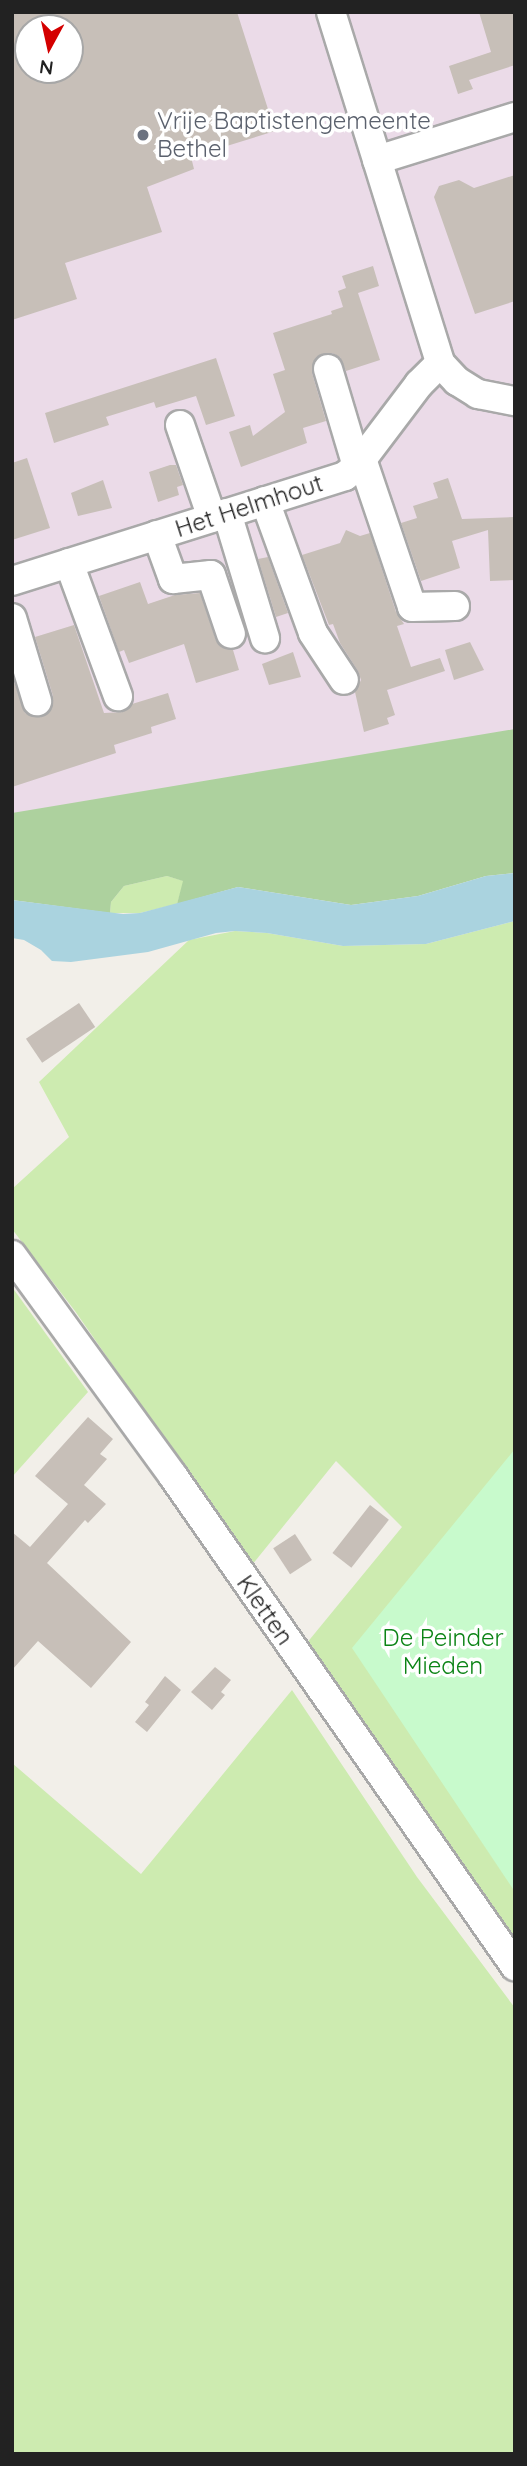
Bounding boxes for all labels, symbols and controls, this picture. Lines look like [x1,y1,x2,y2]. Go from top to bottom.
north arrow [14,14,84,84]
text: N [38,55,55,81]
place label: Vrije Baptistengemeente Bethel [157,107,431,163]
marker: Vrije Baptistengemeente Bethel [135,127,151,143]
street label: Het Helmhout [171,469,327,543]
street label: Kletten [231,1570,299,1650]
park label: De Peinder Mieden [382,1624,504,1680]

